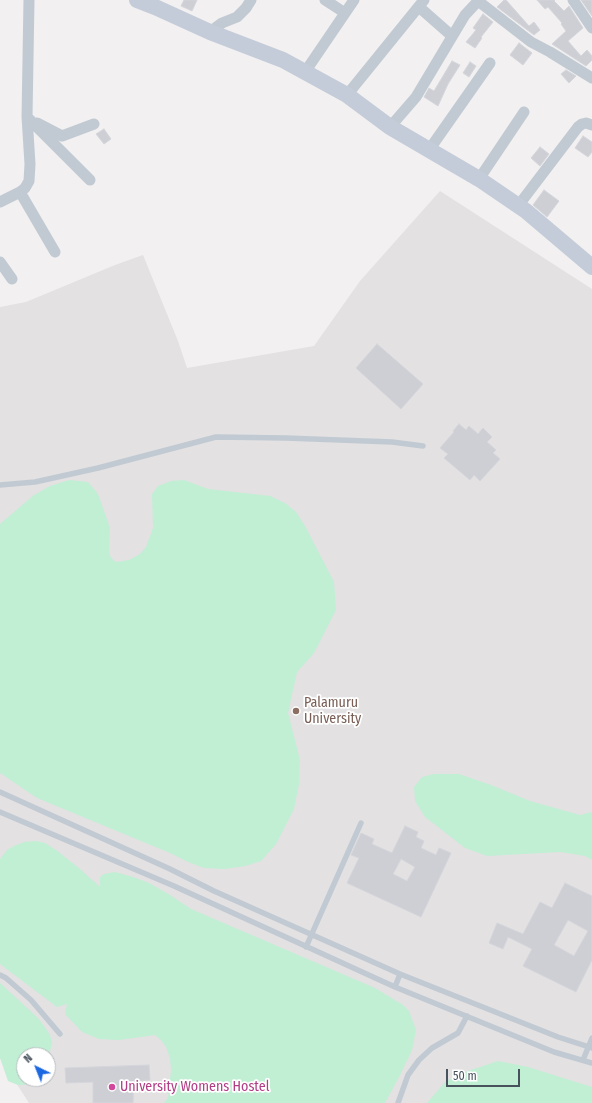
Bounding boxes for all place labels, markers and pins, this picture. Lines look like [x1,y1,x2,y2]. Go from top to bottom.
place label: Palamuru University [304,695,361,728]
marker: Palamuru University [291,706,301,716]
place label: University Womens Hostel [120,1079,269,1095]
marker: University Womens Hostel [107,1082,117,1092]

